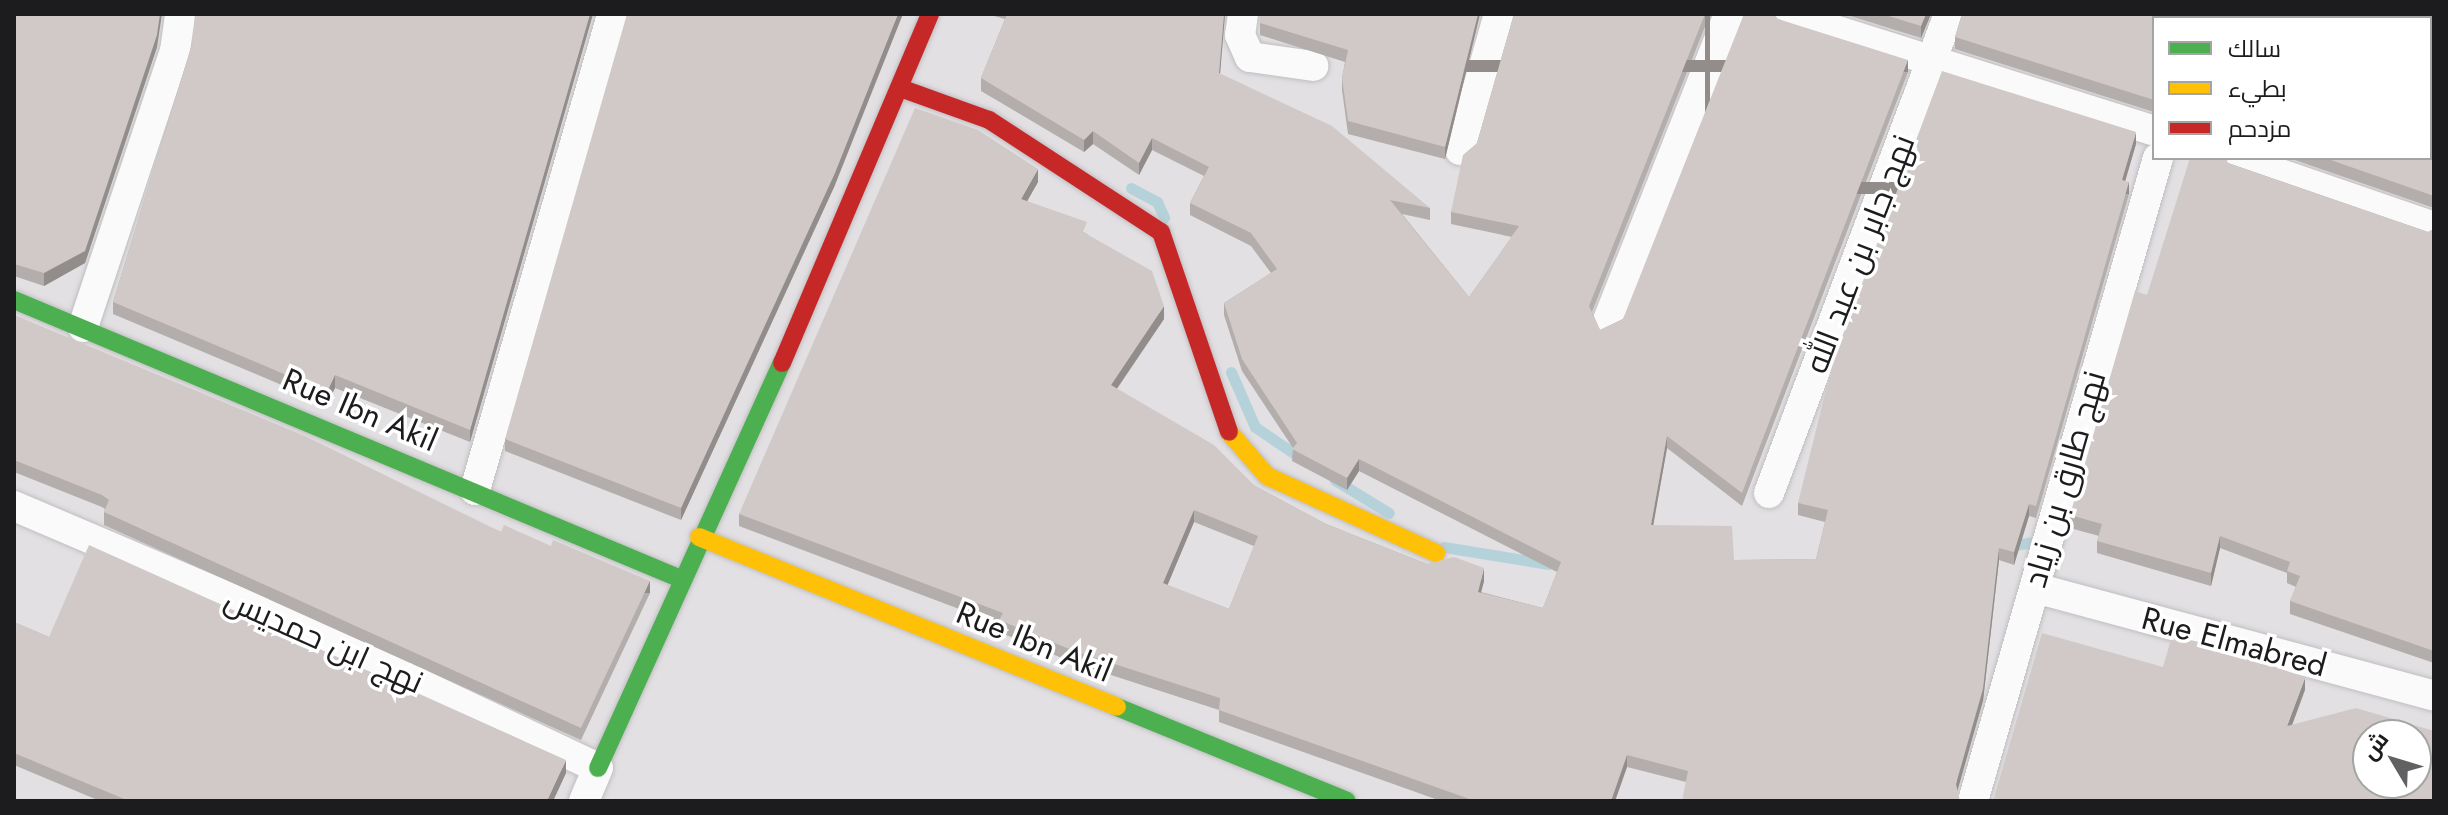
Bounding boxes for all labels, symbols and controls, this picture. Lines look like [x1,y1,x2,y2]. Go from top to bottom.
legend [2152,16,2432,160]
text: سالك [2228,31,2281,66]
text: بطيء [2228,71,2287,106]
text: مزدحم [2228,111,2291,146]
street label: نهج جابر بن عبد الله [1797,129,1923,379]
street label: Rue Ibn Akil [277,360,443,460]
street label: نهج طارق بن زياد [2016,366,2114,592]
street label: نهج ابن حمديس [219,580,429,702]
street label: Rue Ibn Akil [951,593,1117,691]
street label: Rue Elmabred [2137,599,2331,685]
north arrow [2352,719,2432,799]
text: ش [2353,724,2396,766]

